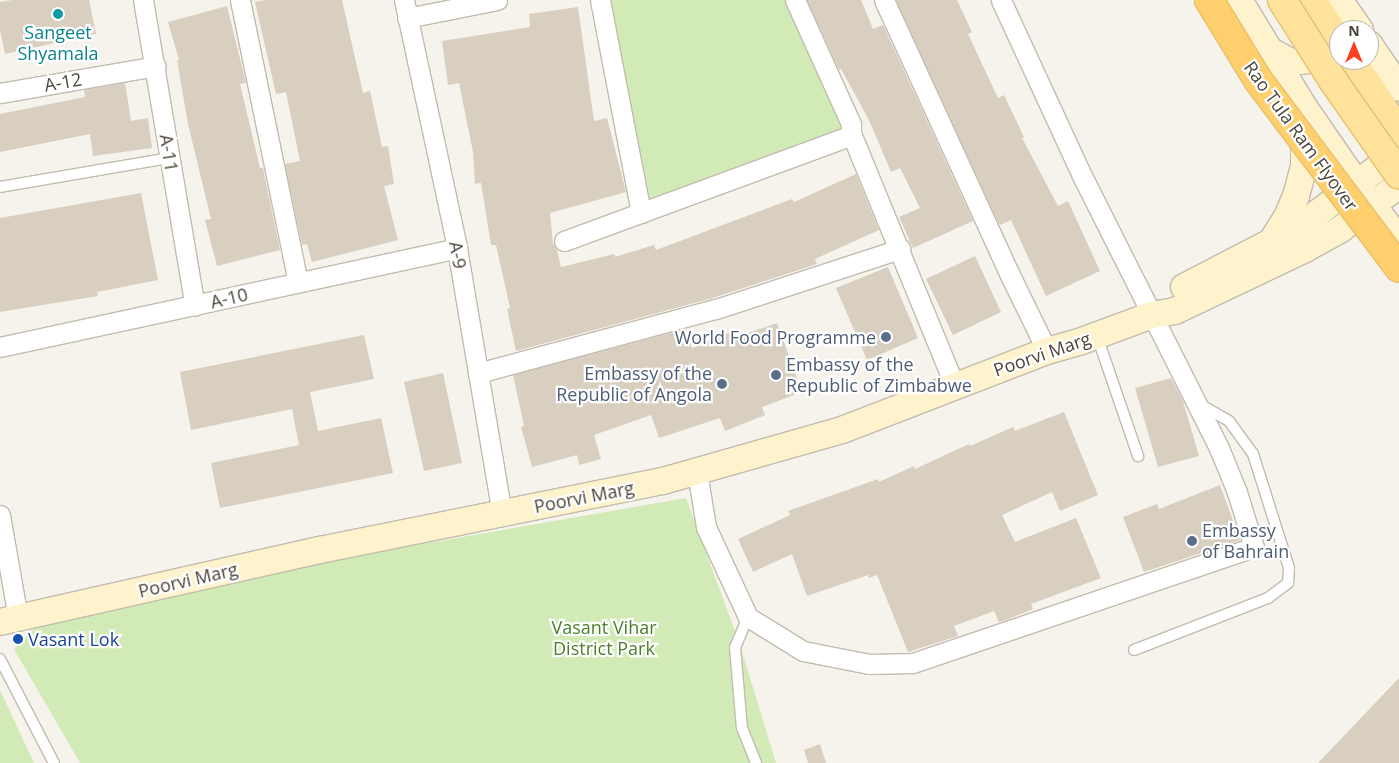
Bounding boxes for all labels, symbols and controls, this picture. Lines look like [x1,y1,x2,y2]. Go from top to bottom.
marker: Sangeet Shyamala [52,8,64,20]
north arrow [1329,20,1379,70]
text: N [1348,21,1360,40]
place label: Sangeet Shyamala [17,22,99,64]
street label: Rao Tula Ram Flyover [1240,57,1362,215]
street label: A-12 [43,68,83,96]
street label: A-11 [155,133,183,173]
street label: A-9 [445,240,471,270]
street label: A-10 [208,283,250,313]
place label: World Food Programme [675,326,876,348]
street label: Poorvi Marg [991,327,1093,381]
marker: World Food Programme [880,331,892,343]
place label: Embassy of the Republic of Zimbabwe [786,354,972,396]
place label: Embassy of the Republic of Angola [556,363,712,406]
marker: Embassy of the Republic of Zimbabwe [770,369,782,381]
marker: Embassy of the Republic of Angola [716,378,728,390]
street label: Poorvi Marg [532,477,636,517]
place label: Embassy of Bahrain [1202,520,1289,562]
marker: Embassy of Bahrain [1186,535,1198,547]
street label: Poorvi Marg [136,558,240,602]
park label: Vasant Vihar District Park [551,617,657,660]
place label: Vasant Lok [28,628,119,650]
marker: Vasant Lok [12,633,24,645]

